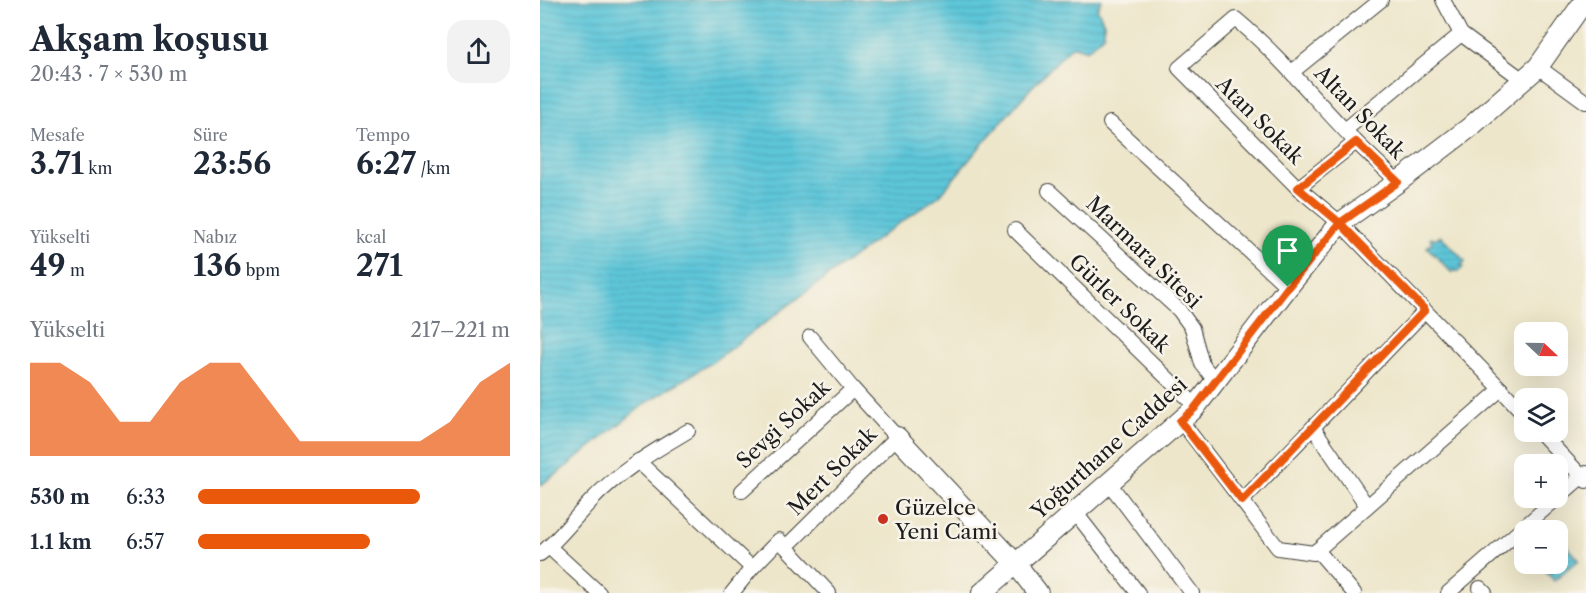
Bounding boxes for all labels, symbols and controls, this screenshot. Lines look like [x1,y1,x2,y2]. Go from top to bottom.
text: Akşam koşusu [30,19,269,60]
button: share [447,20,510,83]
street label: Altan Sokak [1309,60,1411,164]
text: 20:43 · 7 × 530 m [30,62,187,86]
street label: Atan Sokak [1211,71,1309,169]
text: Mesafe [30,125,85,145]
text: Süre [193,125,228,145]
text: Tempo [356,125,410,145]
text: 3.71 [30,145,84,182]
text: 23:56 [193,145,271,182]
text: 6:27 [356,145,416,182]
text: km [84,158,112,178]
text: /km [416,158,450,178]
street label: Marmara Sitesi [1081,191,1207,313]
pin [1262,225,1313,287]
text: Yükselti [30,227,90,247]
text: Nabız [193,227,237,247]
text: kcal [356,227,386,247]
icon: arrive [1271,234,1304,267]
text: 49 [30,247,66,284]
text: 136 [193,247,241,284]
text: 271 [356,247,403,284]
street label: Gürler Sokak [1064,249,1176,358]
text: m [66,260,85,280]
text: bpm [241,260,280,280]
text: Yükselti [30,318,105,342]
text: 217–221 m [410,318,510,342]
north arrow [1514,322,1568,376]
map controls [1514,322,1568,574]
street label: Yoğurthane Caddesi [1025,372,1192,525]
street label: Sevgi Sokak [731,374,835,473]
button: layers [1514,388,1568,442]
street label: Mert Sokak [783,421,882,520]
button: + [1514,454,1568,508]
text: 530 m [30,485,90,509]
text: 6:33 [126,485,165,509]
place label: Güzelce Yeni Cami [894,495,998,544]
marker: Güzelce Yeni Cami [876,512,890,526]
button: − [1514,520,1568,574]
text: 1.1 km [30,530,92,554]
text: 6:57 [126,530,164,554]

